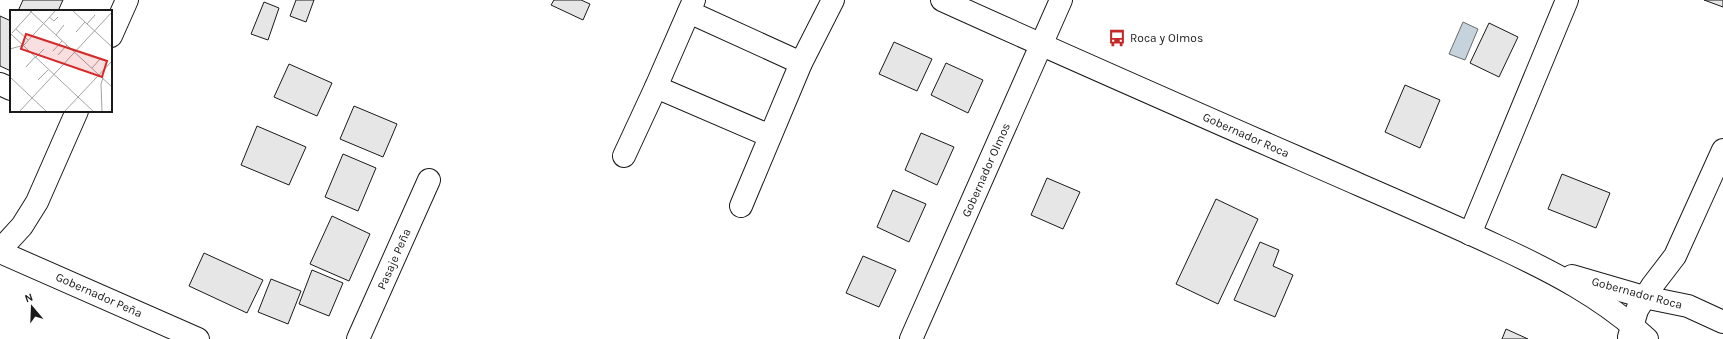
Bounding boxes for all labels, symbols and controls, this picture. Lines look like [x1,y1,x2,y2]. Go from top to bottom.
inset map [10,10,112,112]
bus stop icon: Roca y Olmos [1107,28,1127,48]
place label: Roca y Olmos [1130,31,1203,45]
street label: Gobernador Roca [1201,110,1291,160]
street label: Gobernador Olmos [959,121,1013,219]
street label: Pasaje Peña [374,226,414,292]
street label: Gobernador Peña [54,270,144,320]
street label: Gobernador Roca [1590,274,1684,312]
north arrow [12,287,52,327]
text: N [23,291,35,305]

